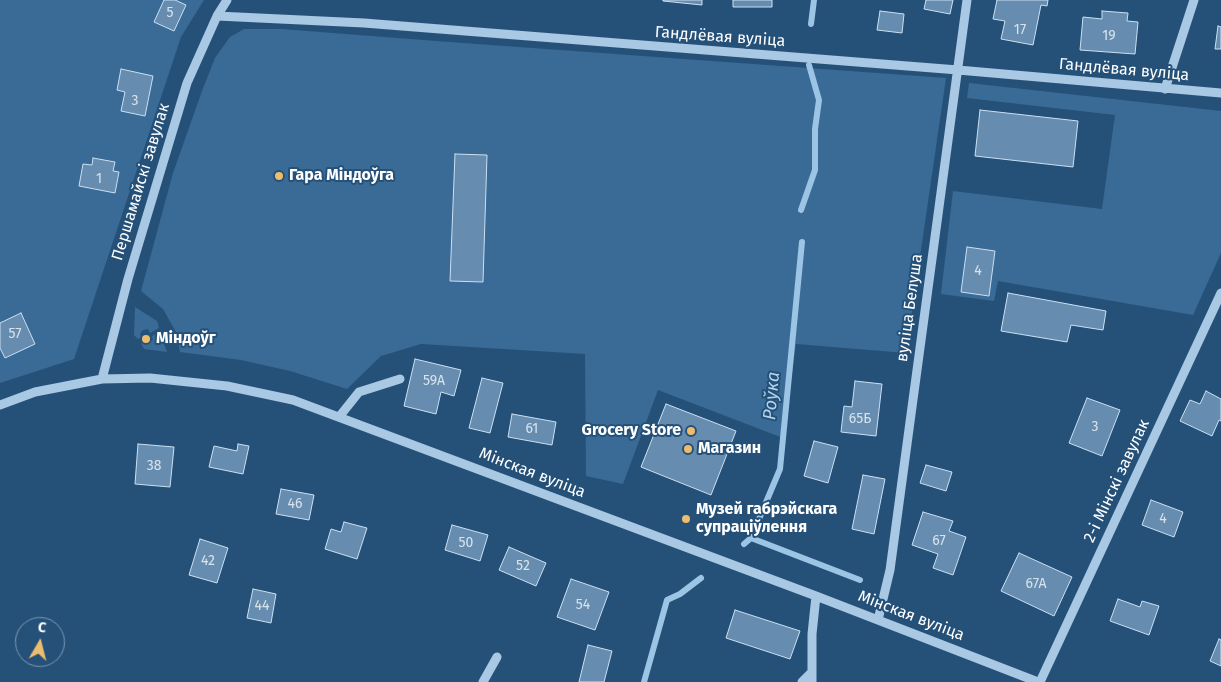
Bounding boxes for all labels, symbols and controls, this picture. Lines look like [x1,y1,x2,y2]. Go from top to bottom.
house number: 5 [166,5,174,21]
house number: 17 [1014,22,1026,38]
street label: Гандлёвая вуліца [654,23,786,51]
house number: 19 [1102,28,1116,44]
street label: Гандлёвая вуліца [1058,55,1190,85]
house number: 3 [132,93,138,109]
street label: Першамайскі завулак [108,101,174,263]
place label: Гара Міндоўга [289,166,394,186]
marker: Гара Міндоўга [273,170,285,182]
house number: 1 [96,171,102,187]
street label: вуліца Белуша [893,253,927,363]
house number: 4 [974,263,982,279]
house number: 57 [9,326,21,342]
place label: Міндоўг [156,329,216,349]
marker: Міндоўг [140,333,152,345]
water label: Роўка [759,371,785,421]
house number: 59А [423,373,445,389]
house number: 65Б [849,411,871,427]
street label: 2-і Мінскі завулак [1080,416,1154,546]
house number: 3 [1092,419,1098,435]
house number: 61 [526,421,538,437]
place label: Grocery Store [582,421,681,441]
marker: Grocery Store [685,425,697,437]
place label: Магазин [698,439,761,459]
marker: Магазин [682,443,694,455]
street label: Мінская вуліца [476,444,588,502]
house number: 38 [147,458,161,474]
house number: 46 [288,496,302,512]
place label: Музей габрэйскага супраціўлення [696,500,837,538]
house number: 4 [1159,511,1167,527]
marker: Музей габрэйскага супраціўлення [680,513,692,525]
house number: 67 [932,533,946,549]
house number: 50 [459,535,473,551]
house number: 42 [201,553,215,569]
house number: 52 [516,558,530,574]
house number: 67А [1026,576,1046,592]
street label: Мінская вуліца [855,587,967,645]
house number: 54 [576,597,590,613]
house number: 44 [255,598,269,614]
north arrow [15,617,65,667]
text: С [37,619,47,637]

